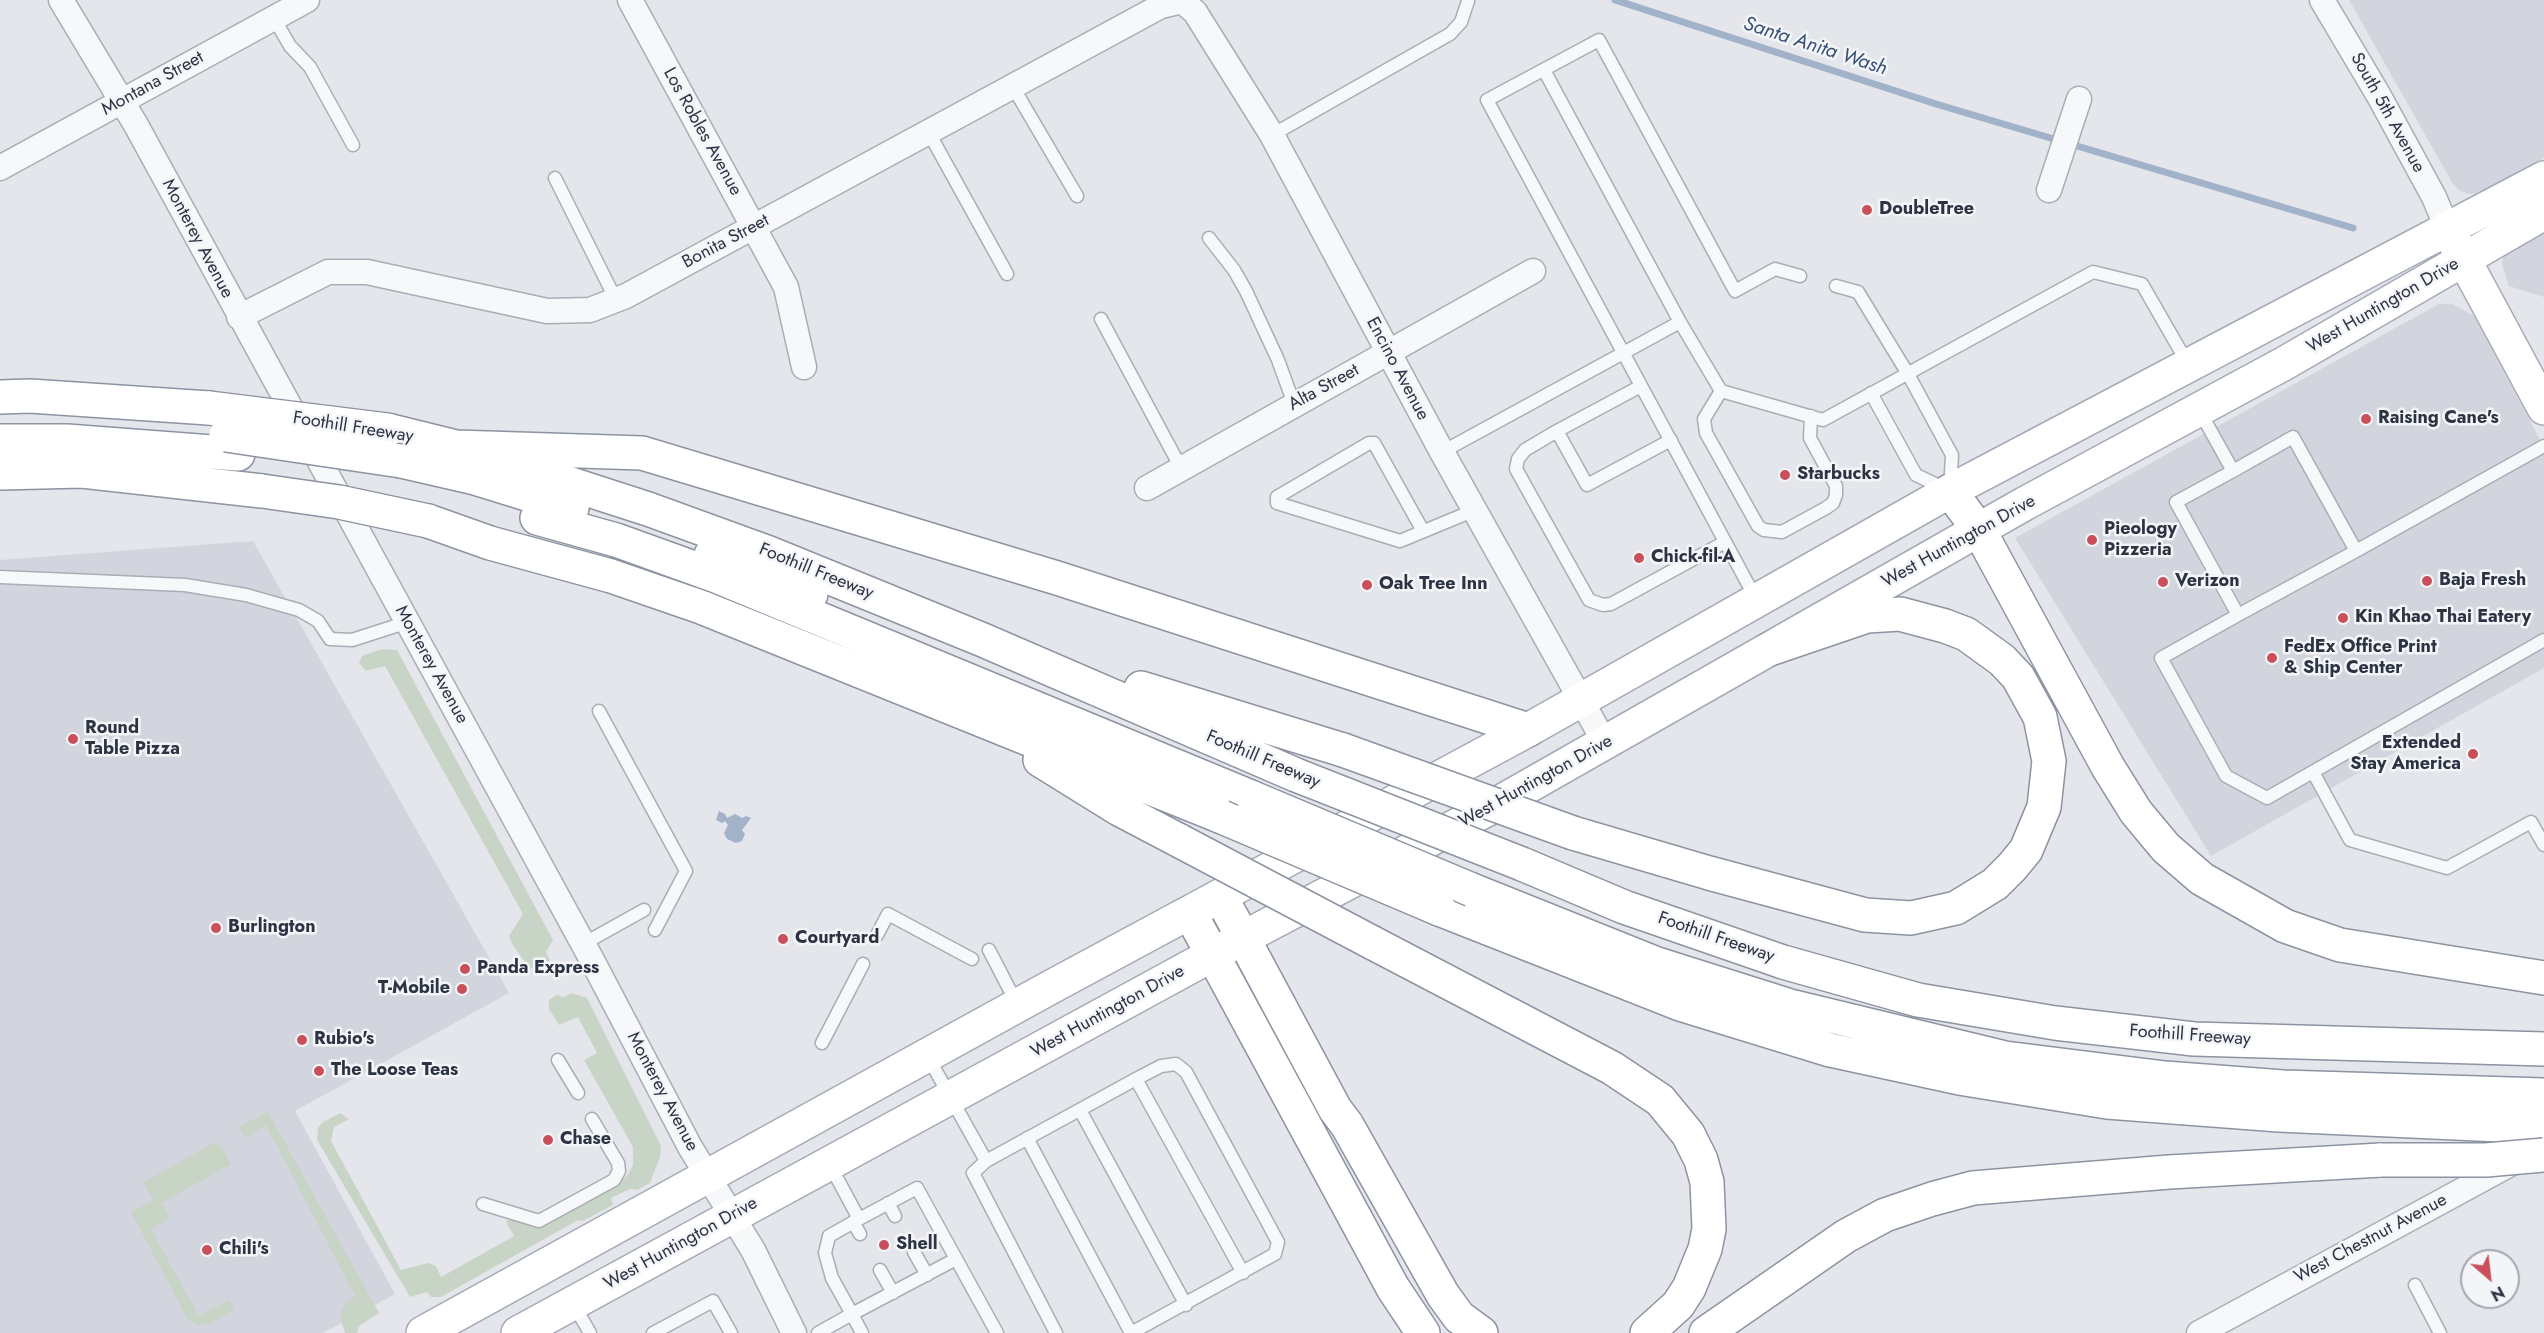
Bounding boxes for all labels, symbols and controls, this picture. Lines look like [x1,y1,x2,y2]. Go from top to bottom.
water label: Santa Anita Wash [1740,12,1890,82]
street label: Montana Street [98,47,208,121]
street label: South 5th Avenue [2345,49,2429,177]
street label: Los Robles Avenue [658,64,746,200]
street label: Monterey Avenue [157,176,237,302]
place label: DoubleTree [1879,199,1974,221]
marker: DoubleTree [1860,203,1874,217]
street label: Bonita Street [679,210,773,274]
street label: West Huntington Drive [2303,254,2463,358]
street label: Encino Avenue [1361,314,1433,424]
street label: Alta Street [1285,360,1363,416]
street label: Foothill Freeway [291,408,415,448]
place label: Raising Cane's [2378,408,2499,430]
marker: Raising Cane's [2359,412,2373,426]
place label: Starbucks [1797,464,1880,486]
marker: Starbucks [1778,468,1792,482]
street label: West Huntington Drive [1878,491,2040,593]
place label: Pieology Pizzeria [2104,519,2177,562]
marker: Pieology Pizzeria [2085,533,2099,547]
street label: Foothill Freeway [755,539,877,605]
place label: Chick-fil-A [1651,547,1735,569]
marker: Chick-fil-A [1632,551,1646,565]
place label: Baja Fresh [2439,570,2526,592]
place label: Verizon [2175,571,2240,593]
place label: Oak Tree Inn [1379,574,1488,596]
marker: Baja Fresh [2420,574,2434,588]
marker: Verizon [2156,575,2170,589]
marker: Oak Tree Inn [1360,578,1374,592]
street label: Monterey Avenue [390,602,472,728]
place label: Kin Khao Thai Eatery [2355,607,2531,629]
marker: Kin Khao Thai Eatery [2336,611,2350,625]
place label: FedEx Office Print & Ship Center [2284,637,2437,680]
marker: FedEx Office Print & Ship Center [2265,651,2279,665]
place label: Round Table Pizza [85,718,180,760]
street label: Foothill Freeway [1203,726,1323,794]
street label: West Huntington Drive [1455,731,1617,833]
marker: Round Table Pizza [66,732,80,746]
place label: Extended Stay America [2350,733,2461,776]
marker: Extended Stay America [2466,747,2480,761]
street label: Foothill Freeway [1655,908,1777,968]
place label: Burlington [228,917,316,939]
marker: Burlington [209,921,223,935]
place label: Courtyard [795,928,879,950]
marker: Courtyard [776,932,790,946]
place label: Panda Express [477,958,599,980]
street label: West Huntington Drive [1027,961,1189,1063]
marker: Panda Express [458,962,472,976]
place label: T-Mobile [378,978,450,1000]
marker: T-Mobile [455,982,469,996]
street label: Foothill Freeway [2129,1021,2251,1051]
place label: Rubio's [314,1029,374,1051]
street label: Monterey Avenue [622,1029,702,1155]
marker: Rubio's [295,1033,309,1047]
place label: The Loose Teas [331,1060,458,1082]
marker: The Loose Teas [312,1064,326,1078]
place label: Chase [560,1129,611,1151]
marker: Chase [541,1133,555,1147]
street label: West Chestnut Avenue [2291,1190,2451,1288]
street label: West Huntington Drive [600,1193,762,1295]
place label: Shell [896,1234,938,1256]
marker: Shell [877,1238,891,1252]
place label: Chili's [219,1239,269,1261]
marker: Chili's [200,1243,214,1257]
north arrow [2460,1249,2520,1309]
text: N [2487,1280,2509,1307]

